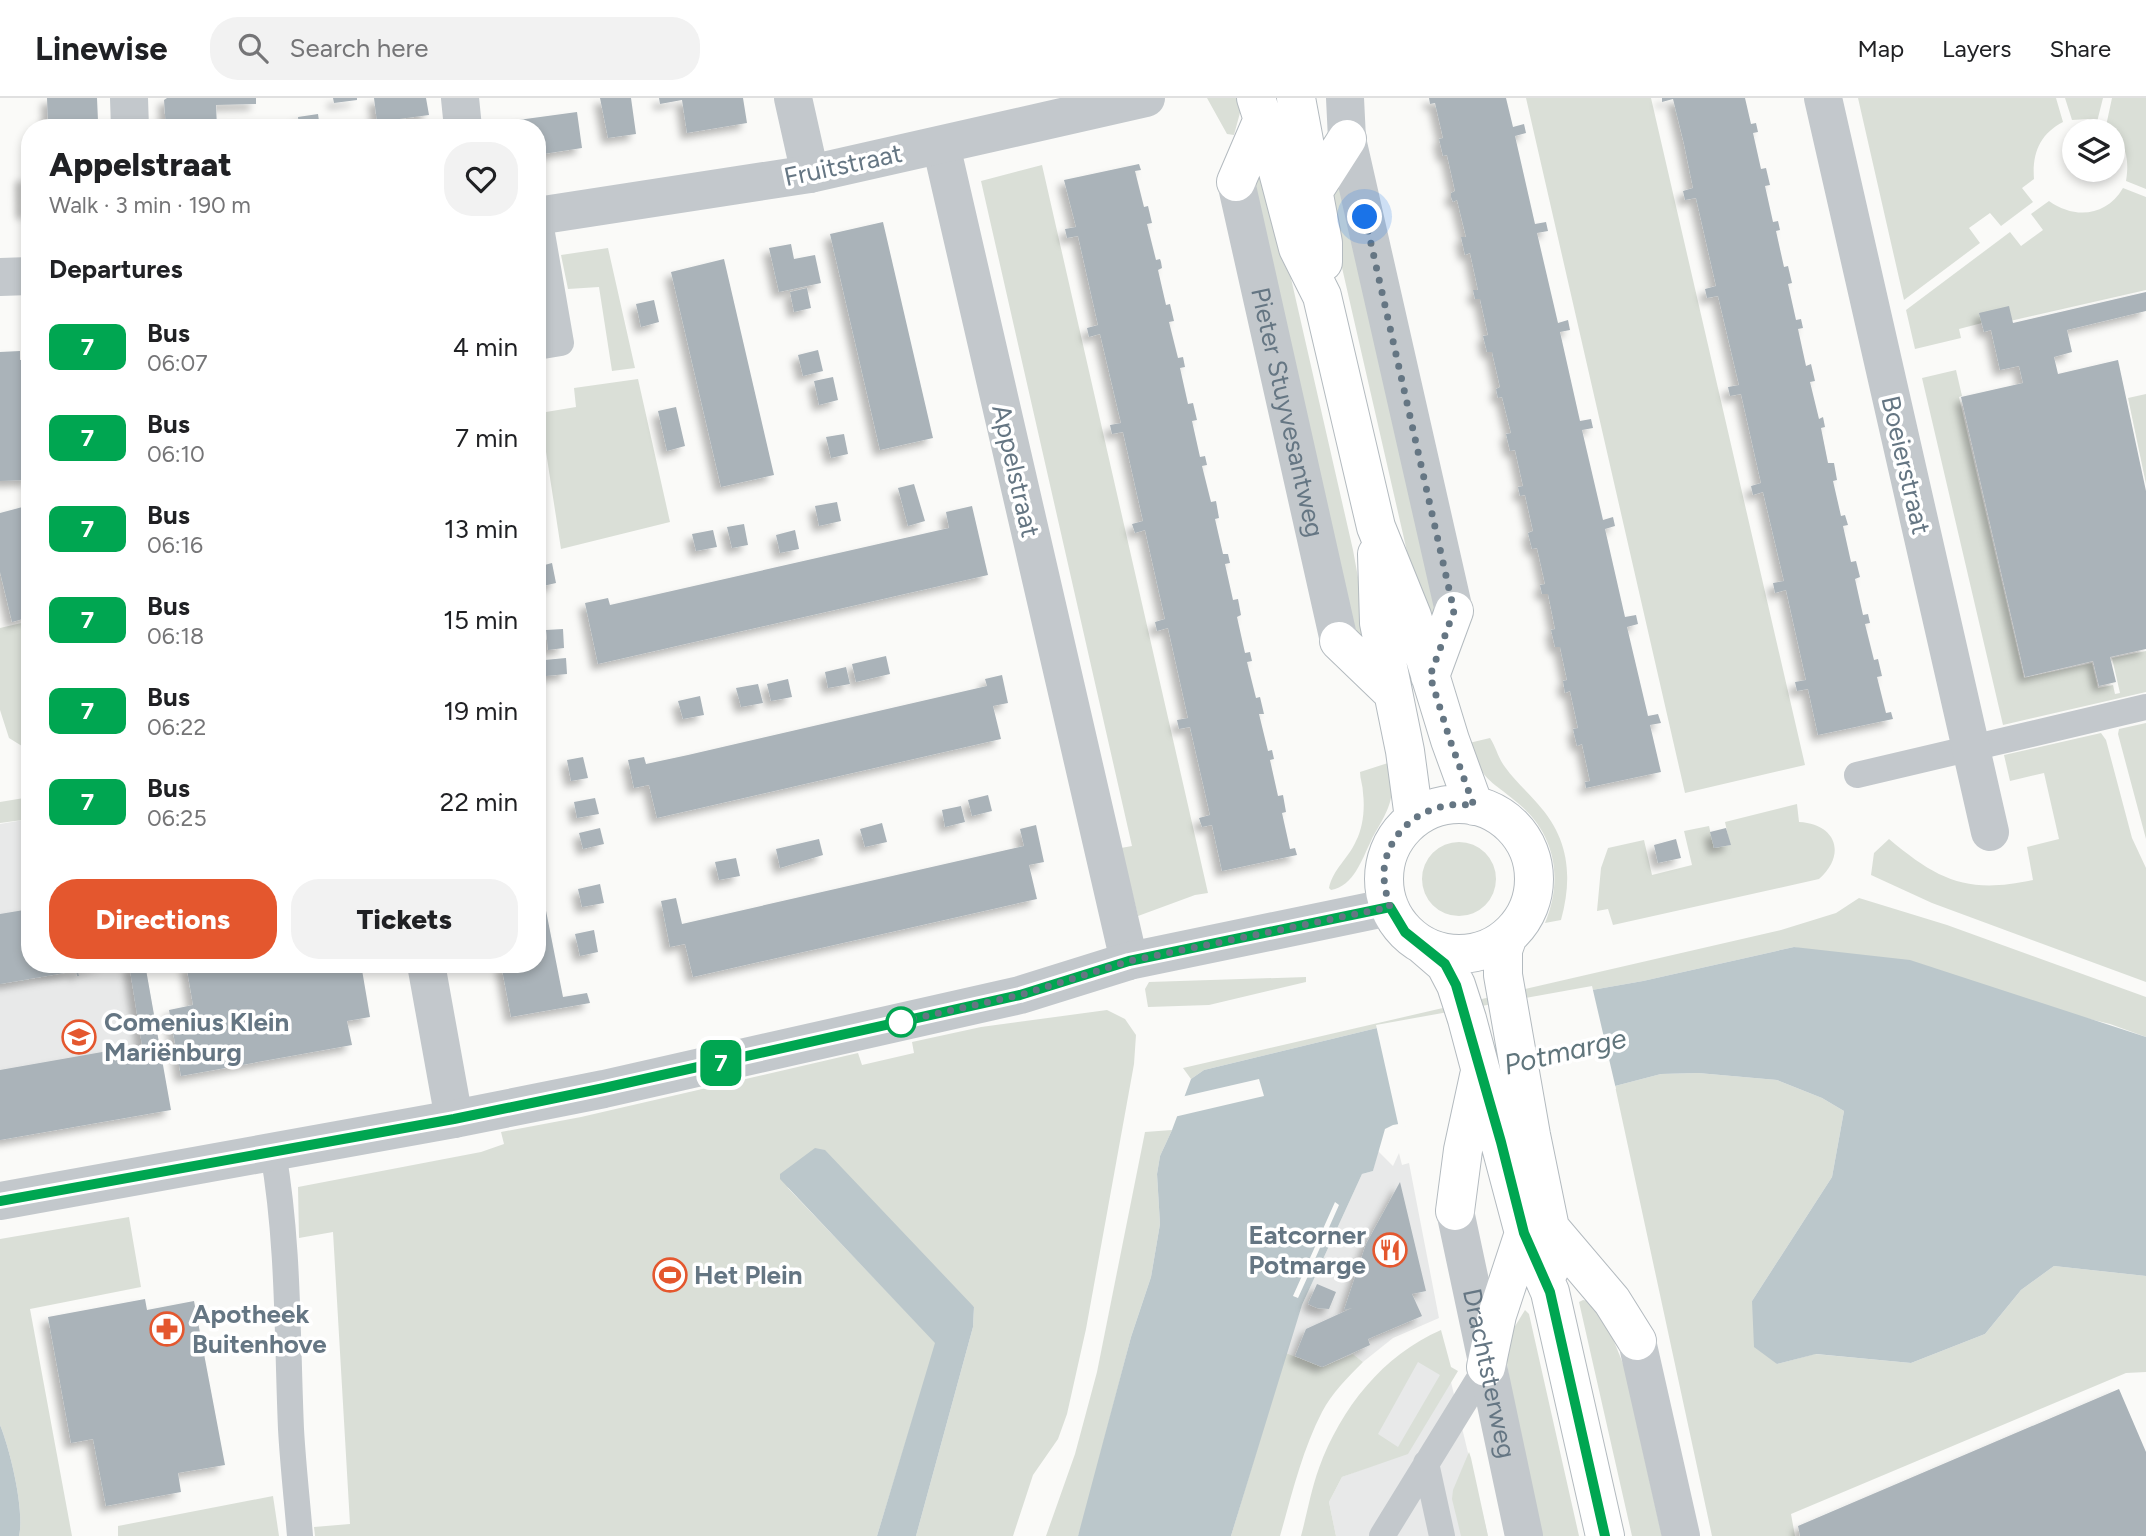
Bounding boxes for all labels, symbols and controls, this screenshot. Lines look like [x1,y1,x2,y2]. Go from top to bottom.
search box [210,17,700,80]
text: Linewise [35,29,168,68]
icon: search [234,29,272,67]
text: Search here [290,32,428,64]
text: Map [1857,34,1904,63]
text: Layers [1942,34,2011,63]
text: Share [2049,34,2111,63]
map controls [2062,119,2125,182]
button: layers [2062,119,2125,182]
street label: Fruitstraat [781,137,905,193]
button: heart [444,142,518,216]
text: Appelstraat [49,145,232,184]
text: Walk · 3 min · 190 m [49,191,251,219]
your location [1347,199,1382,234]
text: Departures [49,253,183,285]
street label: Pieter Stuyvesantweg [1244,284,1331,540]
text: Bus [147,317,190,349]
text: 4 min [453,331,518,363]
text: 7 [81,332,94,361]
text: 06:07 [147,349,208,377]
street label: Boeierstraat [1875,393,1938,538]
street label: Appelstraat [985,401,1047,541]
text: Bus [147,408,190,440]
text: 7 min [455,422,518,454]
text: 7 [81,423,94,452]
text: 06:10 [147,440,205,468]
text: Bus [147,499,190,531]
text: 13 min [444,513,518,545]
text: 7 [81,514,94,543]
text: 06:16 [147,531,203,559]
text: Bus [147,590,190,622]
text: 15 min [443,604,518,636]
text: 7 [81,605,94,634]
text: 06:18 [147,622,204,650]
text: Bus [147,681,190,713]
text: 19 min [443,695,518,727]
text: 7 [81,696,94,725]
text: 06:22 [147,713,206,741]
text: Bus [147,772,190,804]
text: 22 min [440,786,518,818]
text: 7 [81,787,94,816]
text: 06:25 [147,804,207,832]
button: Directions [49,879,277,959]
button: Tickets [291,879,518,959]
place label: Comenius Klein Mariënburg [104,1006,289,1068]
unlabelled marker [886,1007,916,1037]
school or university icon: Comenius Klein Mariënburg [60,1018,98,1056]
water label: Potmarge [1501,1020,1629,1082]
line badge: 7 [698,1040,744,1086]
text: 7 [714,1048,728,1077]
place label: Eatcorner Potmarge [1248,1219,1366,1281]
restaurant icon: Eatcorner Potmarge [1371,1231,1409,1269]
sports icon: Het Plein [651,1256,689,1294]
place label: Het Plein [694,1259,803,1291]
street label: Drachtsterweg [1456,1286,1523,1461]
place label: Apotheek Buitenhove [192,1298,327,1360]
pharmacy icon: Apotheek Buitenhove [148,1310,186,1348]

